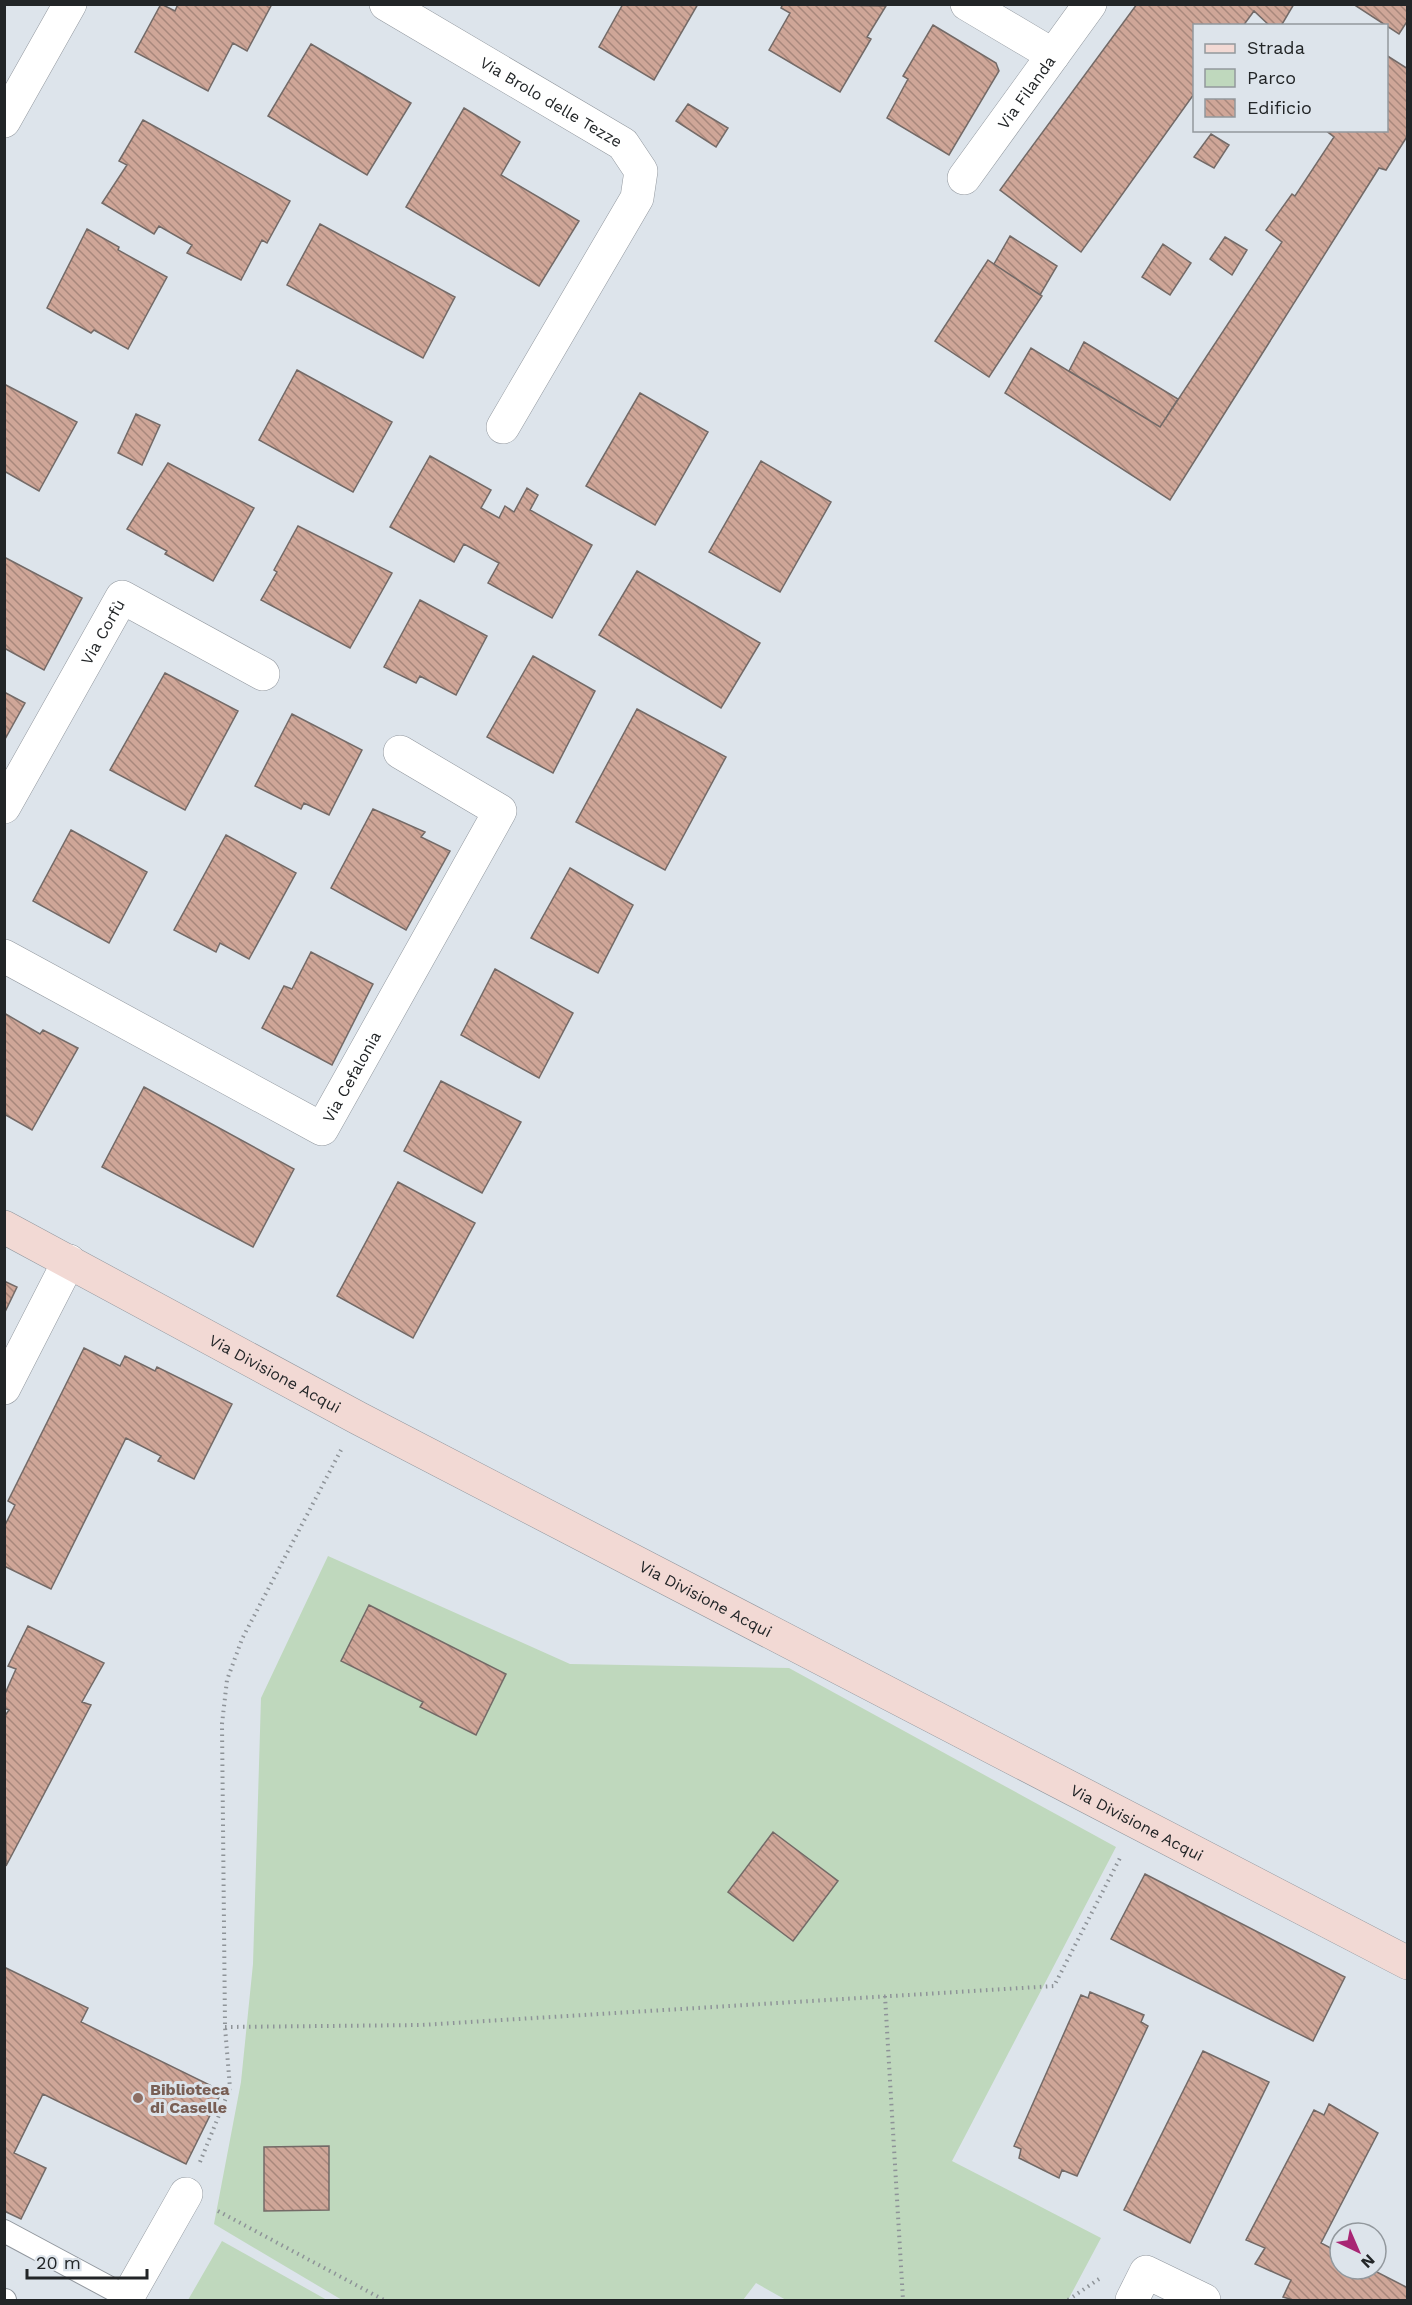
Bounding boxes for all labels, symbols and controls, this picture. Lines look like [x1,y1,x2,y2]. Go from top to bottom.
legend [1193,24,1388,132]
text: Strada [1247,37,1305,58]
street label: Via Filanda [994,52,1059,133]
street label: Via Brolo delle Tezze [477,53,626,151]
text: Parco [1247,67,1296,88]
text: Edificio [1247,97,1312,118]
street label: Via Corfù [77,596,129,668]
street label: Via Cefalonia [319,1028,385,1126]
street label: Via Divisione Acqui [206,1330,344,1417]
street label: Via Divisione Acqui [636,1557,775,1641]
street label: Via Divisione Acqui [1067,1781,1206,1865]
place label: Biblioteca di Caselle [150,2080,230,2117]
marker: Biblioteca di Caselle [131,2091,145,2105]
north arrow [1328,2221,1388,2281]
scale bar [27,2242,147,2280]
text: N [1357,2250,1379,2272]
text: 20 m [36,2252,81,2273]

